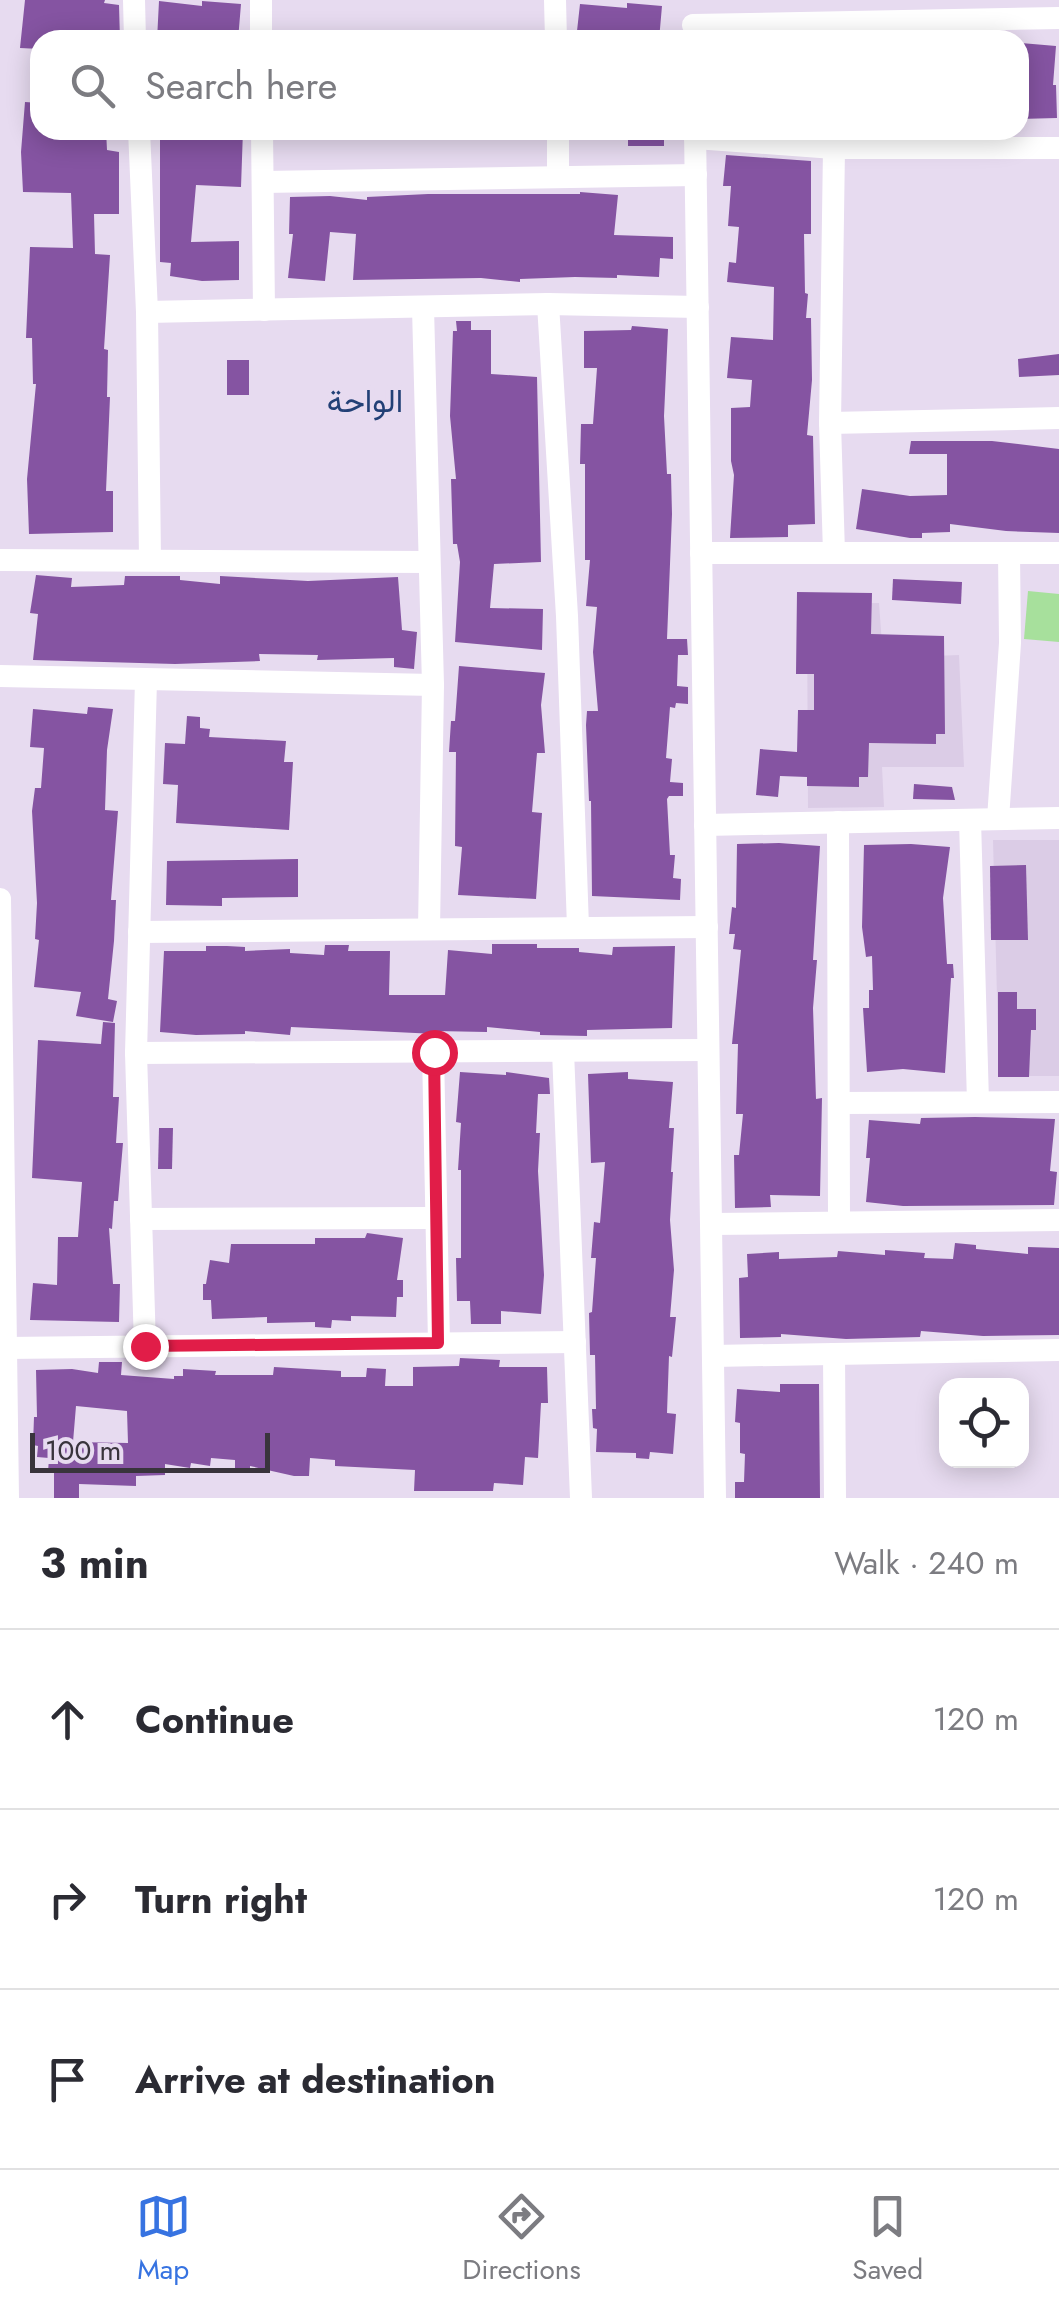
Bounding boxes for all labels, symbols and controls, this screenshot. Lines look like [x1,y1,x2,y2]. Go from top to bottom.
search box [30,30,1029,140]
icon: search [65,58,120,113]
text: Search here [145,58,337,113]
district label: الواحة [327,378,403,424]
route start [412,1030,458,1076]
route end [123,1324,169,1370]
map controls [939,1378,1029,1468]
button: locate [939,1378,1029,1468]
scale bar [30,1428,270,1472]
text: 100 m [45,1430,121,1471]
text: 3 min [40,1533,149,1594]
text: Walk · 240 m [834,1540,1019,1586]
icon: ahead [40,1692,95,1747]
text: Continue [135,1692,294,1747]
text: 120 m [933,1696,1019,1742]
icon: right [40,1872,95,1927]
text: Turn right [135,1872,307,1927]
text: 120 m [933,1876,1019,1922]
icon: arrive [40,2052,95,2107]
text: Arrive at destination [135,2052,496,2107]
tab: Map [136,2189,191,2290]
tab: Directions [462,2189,581,2290]
tab: Saved [852,2189,923,2290]

